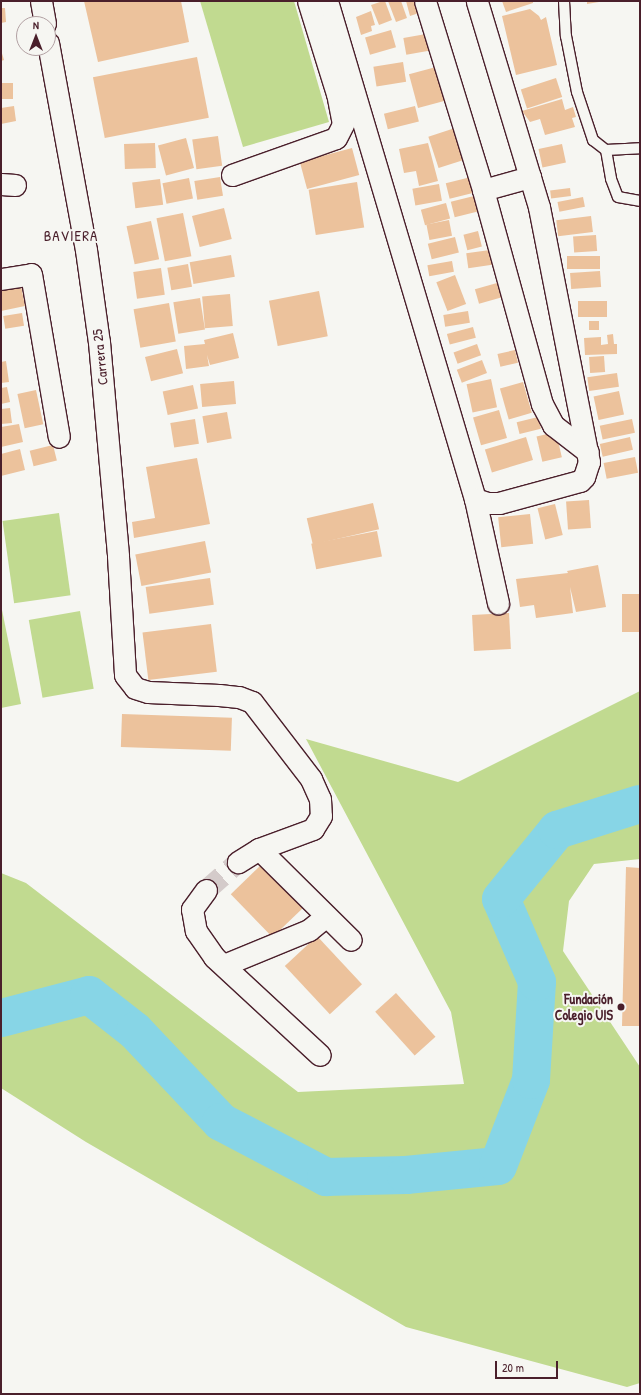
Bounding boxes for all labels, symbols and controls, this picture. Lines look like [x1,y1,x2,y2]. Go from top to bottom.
north arrow [16,16,56,56]
text: N [33,18,39,32]
district label: BAVIERA [44,227,98,245]
street label: Carrera 25 [89,328,111,386]
place label: Fundación Colegio UIS [555,991,613,1024]
marker: Fundación Colegio UIS [616,1002,626,1012]
scale bar [497,1353,560,1379]
text: 20 m [502,1359,524,1376]

